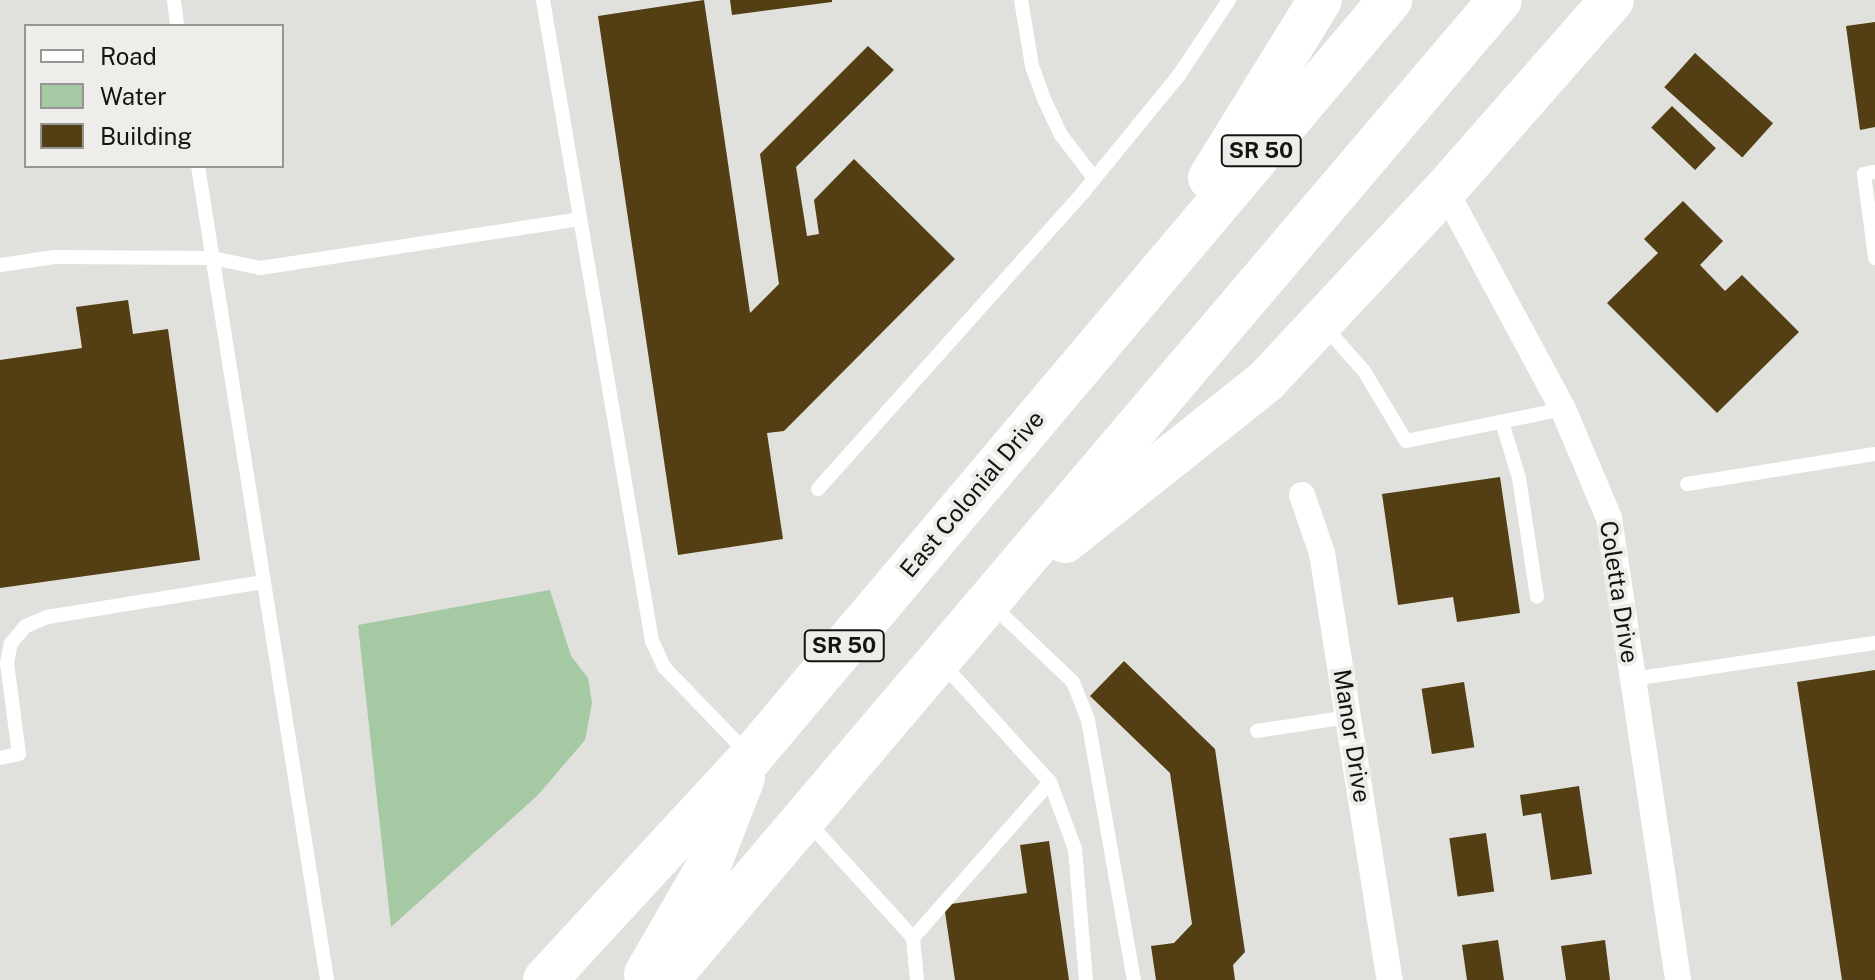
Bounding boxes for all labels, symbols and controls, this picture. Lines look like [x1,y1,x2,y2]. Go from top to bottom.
legend [24,24,284,168]
text: Road [100,42,157,70]
text: Water [100,82,167,110]
text: Building [100,122,192,150]
road number: SR 50 [1219,133,1303,169]
street label: East Colonial Drive [894,405,1050,583]
street label: Coletta Drive [1594,519,1644,665]
road number: SR 50 [802,628,886,664]
street label: Manor Drive [1327,667,1377,805]

